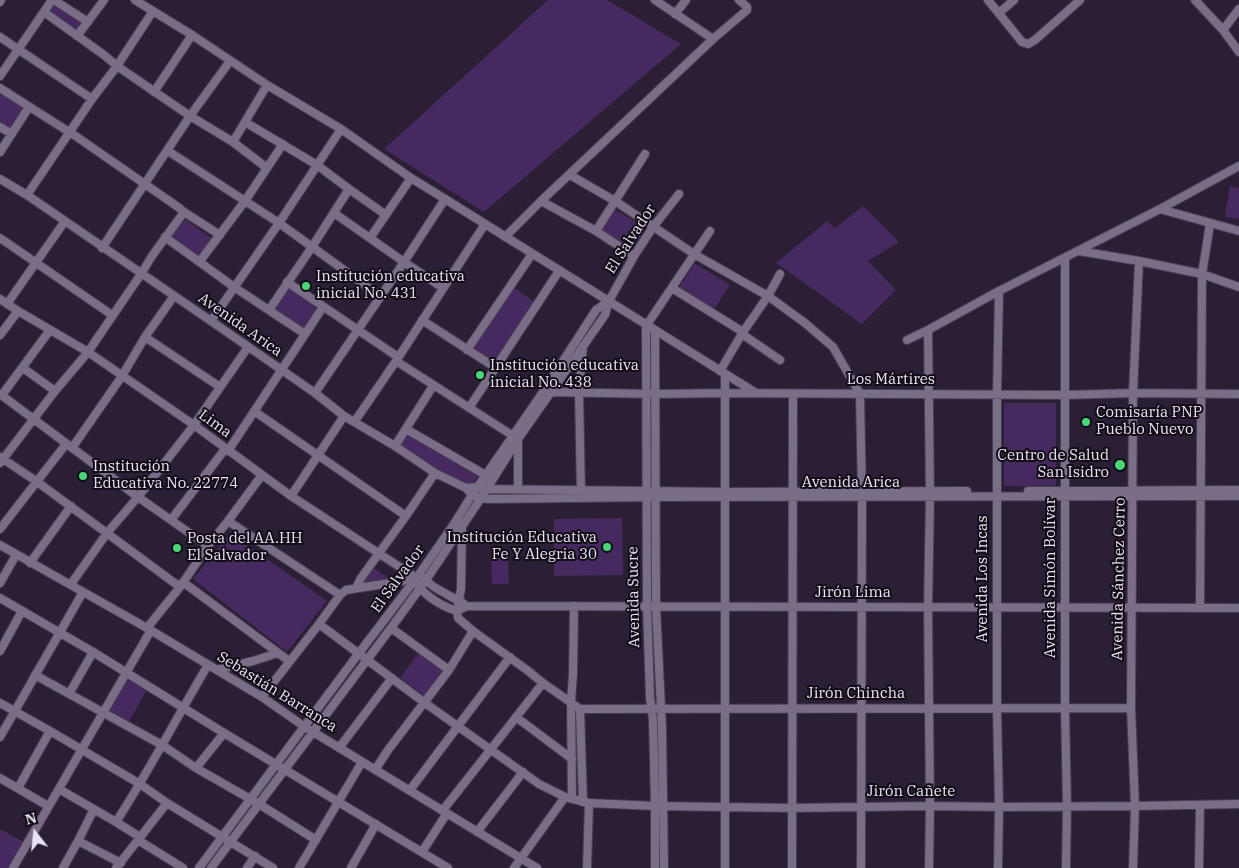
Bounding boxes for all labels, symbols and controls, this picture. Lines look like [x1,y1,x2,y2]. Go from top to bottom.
street label: El Salvador [602,201,660,277]
place label: Institución educativa inicial No. 431 [316,268,465,303]
marker: Institución educativa inicial No. 431 [300,280,312,292]
street label: Avenida Arica [195,289,285,361]
place label: Institución educativa inicial No. 438 [490,357,639,392]
marker: Institución educativa inicial No. 438 [474,369,486,381]
street label: Los Mártires [847,371,935,389]
place label: Comisaría PNP Pueblo Nuevo [1096,404,1202,439]
street label: Lima [195,406,235,442]
marker: Comisaría PNP Pueblo Nuevo [1080,416,1092,428]
place label: Centro de Salud San Isidro [997,447,1109,482]
place label: Institución Educativa No. 22774 [93,458,238,493]
marker: Centro de Salud San Isidro [1113,458,1127,472]
marker: Institución Educativa No. 22774 [77,470,89,482]
street label: Avenida Arica [802,474,900,492]
street label: Avenida Sánchez Cerro [1109,497,1129,661]
street label: Avenida Simón Bolívar [1042,498,1060,658]
street label: Avenida Los Incas [974,515,992,643]
place label: Institución Educativa Fe Y Alegria 30 [447,529,597,564]
place label: Posta del AA.HH El Salvador [187,530,303,565]
marker: Institución Educativa Fe Y Alegria 30 [601,541,613,553]
marker: Posta del AA.HH El Salvador [171,542,183,554]
street label: El Salvador [367,542,429,616]
street label: Avenida Sucre [624,546,644,648]
street label: Jirón Lima [815,584,891,602]
street label: Sebastián Barranca [214,648,340,736]
street label: Jirón Chincha [807,685,905,703]
street label: Jirón Cañete [867,783,955,801]
north arrow [10,808,60,858]
text: N [23,808,39,829]

